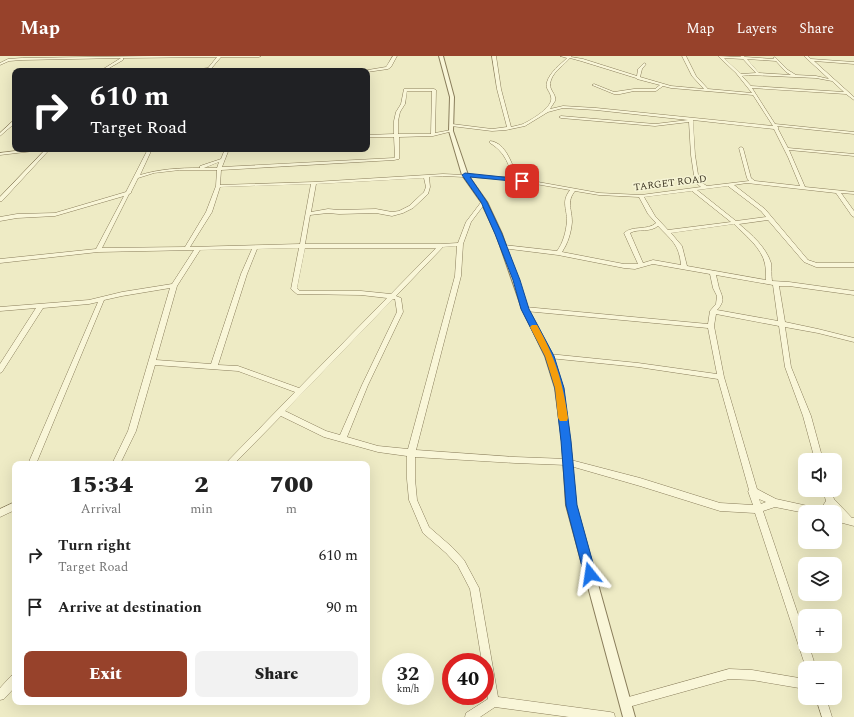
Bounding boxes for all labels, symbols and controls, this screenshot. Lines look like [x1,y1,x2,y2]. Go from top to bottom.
text: Map [20,14,60,43]
text: Map [686,18,715,39]
text: Layers [737,18,777,39]
text: Share [799,18,834,39]
text: 610 m [90,75,169,118]
icon: right [24,84,76,136]
text: Target Road [90,114,187,141]
pin [505,164,539,198]
icon: arrive [511,170,533,192]
street label: TARGET ROAD [633,171,708,195]
map controls [798,453,842,705]
button: sound [798,453,842,497]
text: 15:34 [69,467,133,503]
text: 2 [194,467,209,503]
text: 700 [270,467,313,503]
text: Arrival [81,499,121,519]
text: min [190,499,213,519]
text: m [286,499,297,519]
button: search [798,505,842,549]
text: Turn right [58,534,131,557]
icon: right [24,544,46,566]
text: 610 m [319,544,358,567]
position arrow [569,553,611,595]
text: Target Road [58,557,128,577]
button: layers [798,557,842,601]
icon: arrive [24,596,46,618]
text: Arrive at destination [58,596,202,619]
text: 90 m [326,596,358,619]
button: + [798,609,842,653]
button: Exit [24,651,187,697]
button: Share [195,651,358,697]
speed limit sign: 40 [442,653,494,705]
text: 32 [397,659,419,689]
button: − [798,661,842,705]
text: km/h [397,681,419,697]

